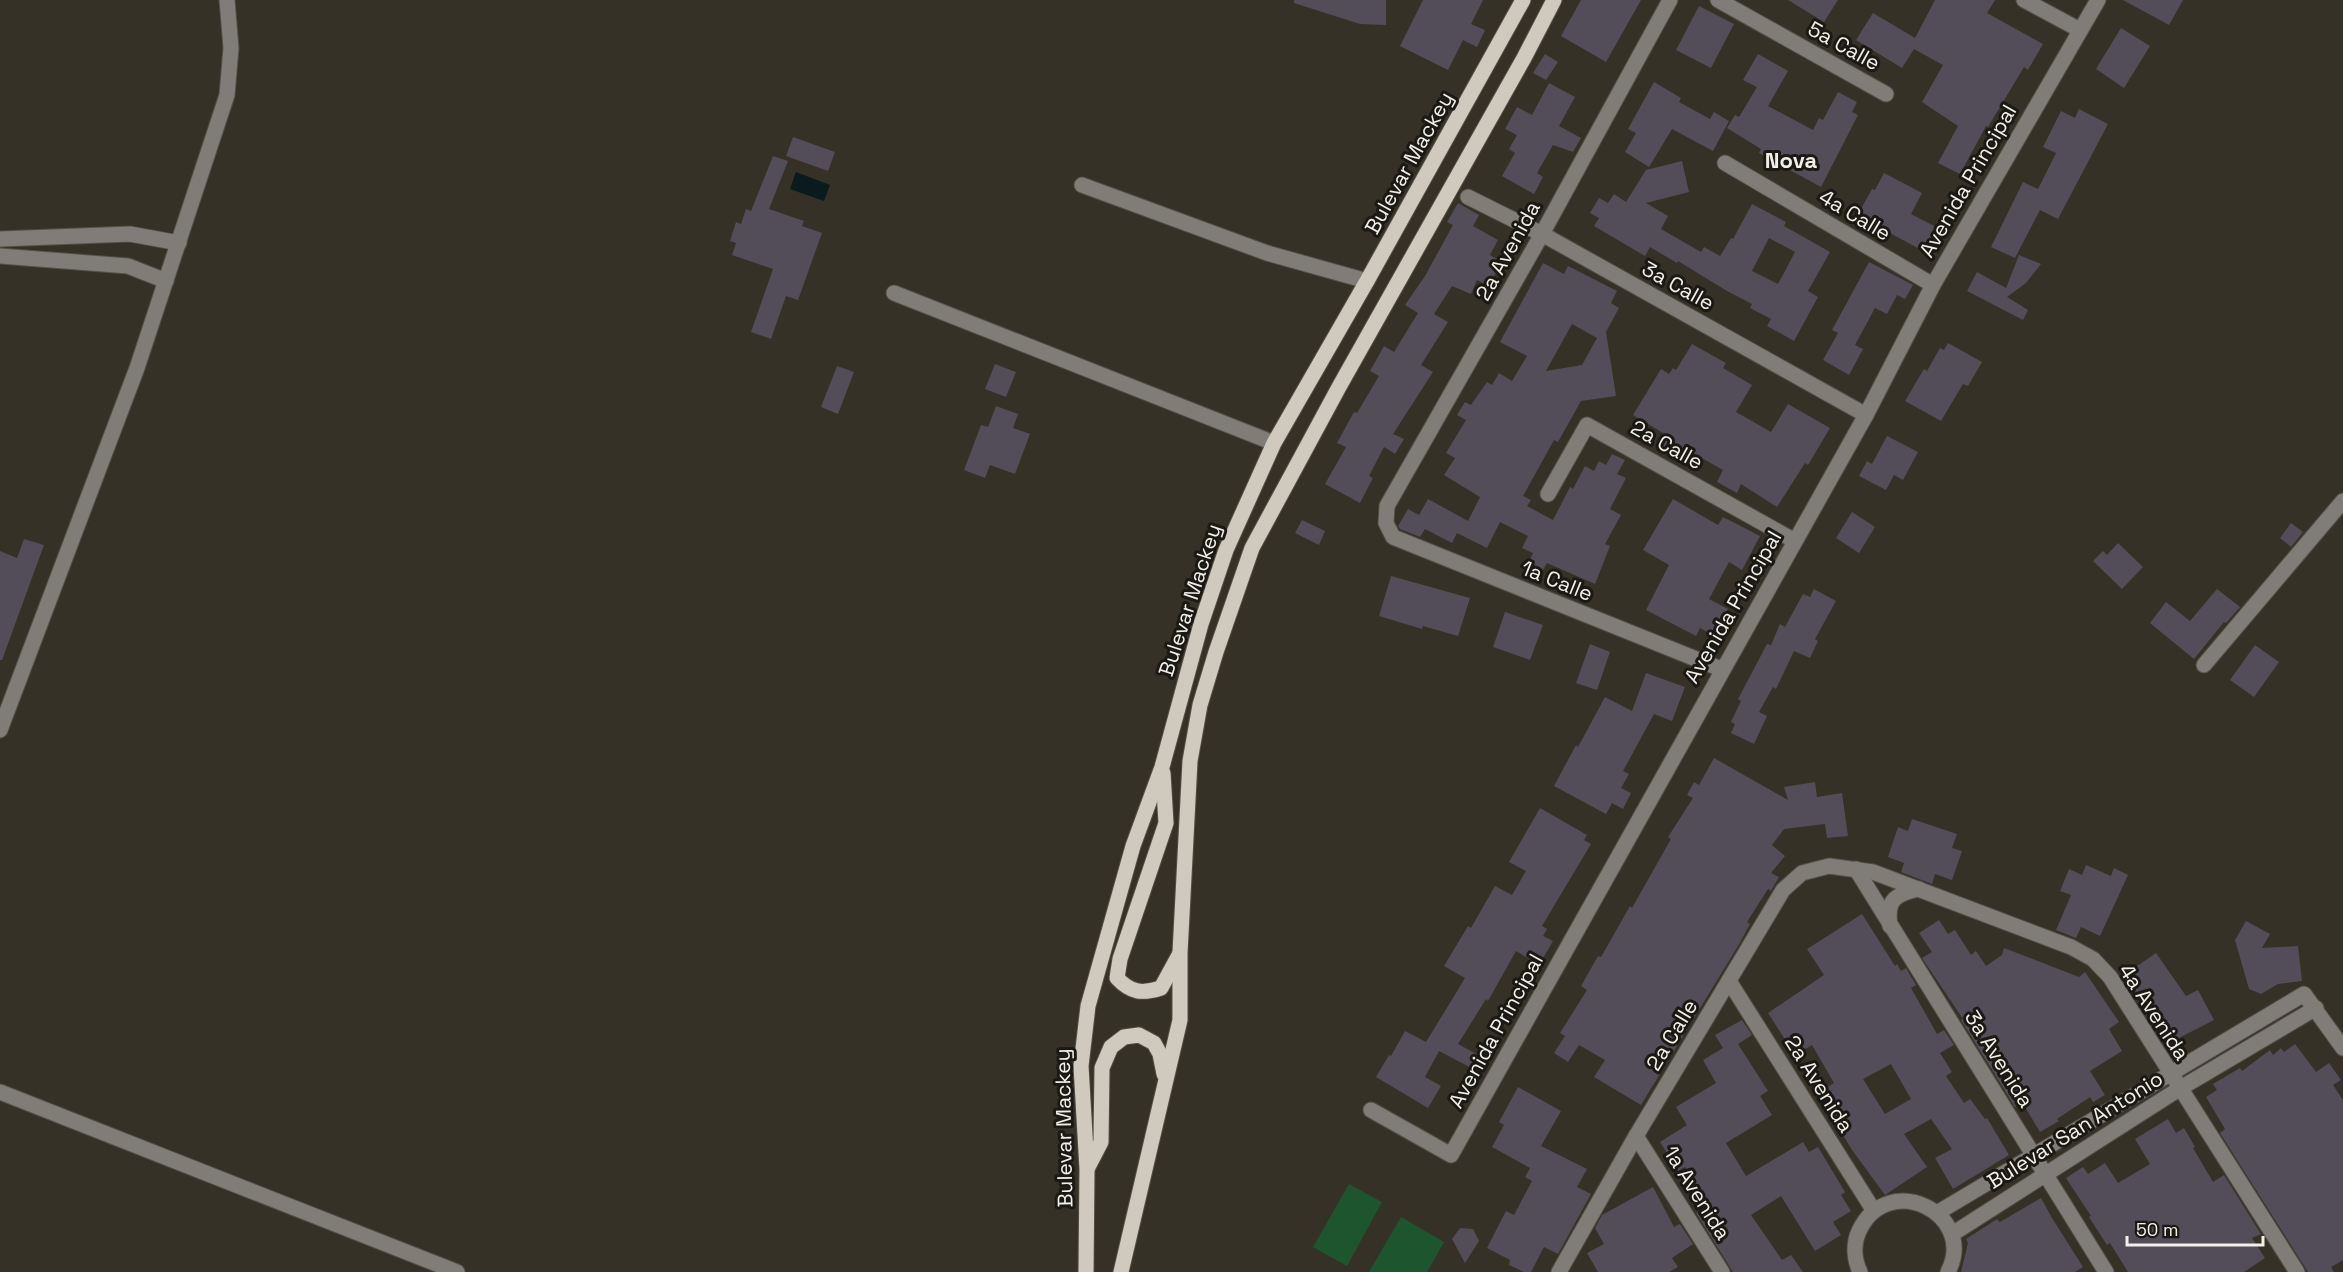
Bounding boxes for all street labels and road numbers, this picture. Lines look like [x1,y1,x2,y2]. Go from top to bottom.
street label: 5a Calle [1803,15,1885,76]
street label: Bulevar Mackey [1358,87,1459,239]
street label: Avenida Principal [1913,99,2022,262]
street label: 4a Calle [1814,183,1896,246]
street label: 2a Avenida [1469,196,1546,305]
street label: 3a Calle [1637,255,1719,316]
street label: 2a Calle [1626,414,1708,475]
street label: Bulevar Mackey [1152,520,1227,680]
street label: Avenida Principal [1678,525,1787,688]
street label: 1a Calle [1518,554,1597,607]
street label: Avenida Principal [1442,949,1549,1113]
street label: 4a Avenida [2113,958,2196,1065]
street label: 2a Calle [1640,994,1703,1075]
street label: 3a Avenida [1959,1005,2040,1112]
street label: 2a Avenida [1779,1030,1860,1137]
street label: Bulevar Mackey [1049,1048,1078,1208]
street label: Bulevar San Antonio [1982,1065,2168,1195]
street label: 1a Avenida [1658,1141,1737,1245]

